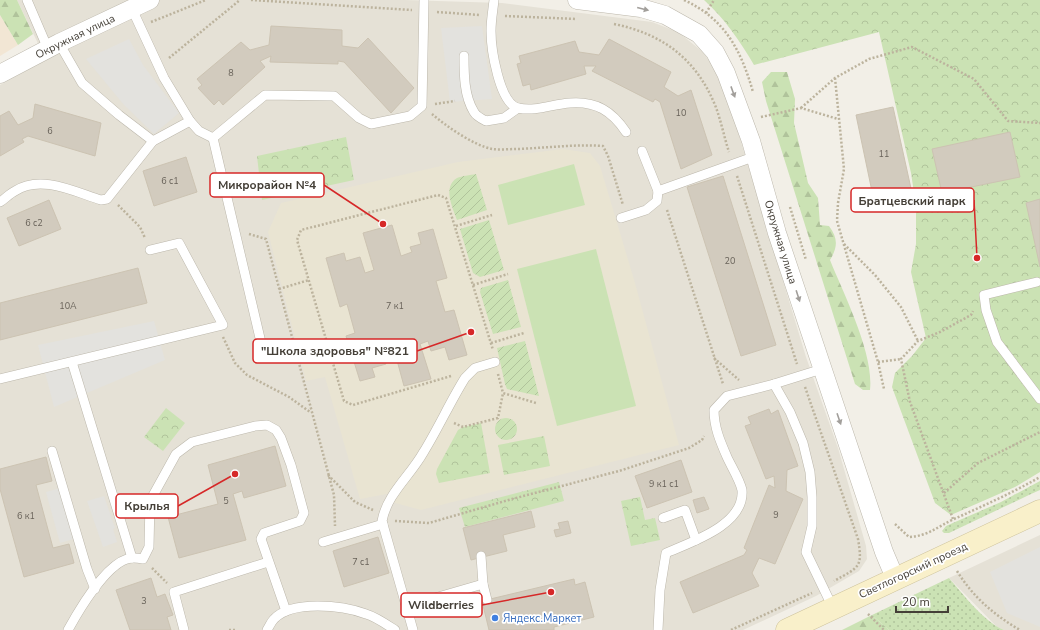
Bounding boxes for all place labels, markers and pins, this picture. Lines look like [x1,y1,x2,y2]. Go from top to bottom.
callout: Микрорайон №4 [210,173,324,197]
callout: Братцевский парк [851,188,974,212]
callout: "Школа здоровья" №821 [253,339,417,363]
callout: Крылья [116,494,178,518]
callout: Wildberries [401,593,482,617]
place label: Яндекс.Маркет [503,611,582,626]
marker: Яндекс.Маркет [490,613,500,623]

